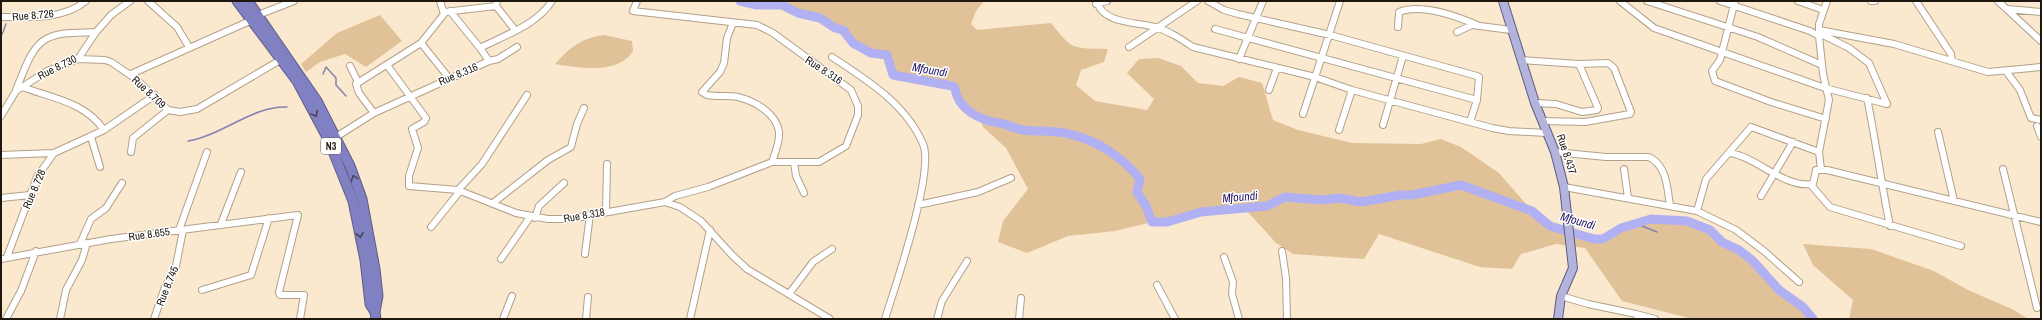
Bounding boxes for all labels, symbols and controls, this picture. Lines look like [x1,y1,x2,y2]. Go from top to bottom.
street label: Rue 8.726 [12,6,54,24]
street label: Rue 8.730 [35,51,79,83]
street label: Rue 8.316 [803,53,845,87]
street label: Rue 8.316 [436,59,480,89]
water label: Mfoundi [911,59,949,81]
street label: Rue 8.709 [129,73,169,111]
one-way arrow [310,109,318,117]
street label: Rue 8.437 [1554,132,1580,176]
road number: N3 [321,138,341,154]
street label: Rue 8.728 [19,167,49,211]
one-way arrow [351,174,359,181]
water label: Mfoundi [1222,187,1259,207]
street label: Rue 8.318 [562,204,606,226]
water label: Mfoundi [1559,208,1598,234]
street label: Rue 8.655 [127,224,171,244]
one-way arrow [355,232,363,238]
street label: Rue 8.745 [153,264,181,308]

